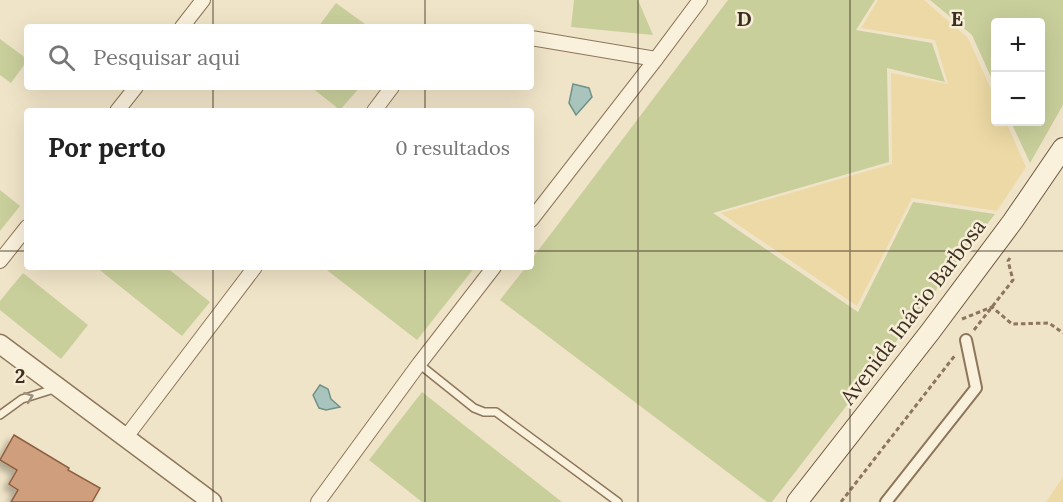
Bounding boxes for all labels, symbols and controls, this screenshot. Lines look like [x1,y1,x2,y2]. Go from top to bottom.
text: D [736,6,752,31]
text: E [951,6,963,31]
map controls [991,18,1045,126]
button: + [991,18,1045,72]
search box [24,24,534,90]
icon: search [45,41,78,74]
text: Pesquisar aqui [93,43,240,71]
button: − [991,72,1045,126]
text: Por perto [48,131,166,164]
text: 0 resultados [395,135,510,160]
street label: Avenida Inácio Barbosa [833,213,991,411]
text: 2 [15,363,25,388]
one-way arrow [23,392,34,404]

